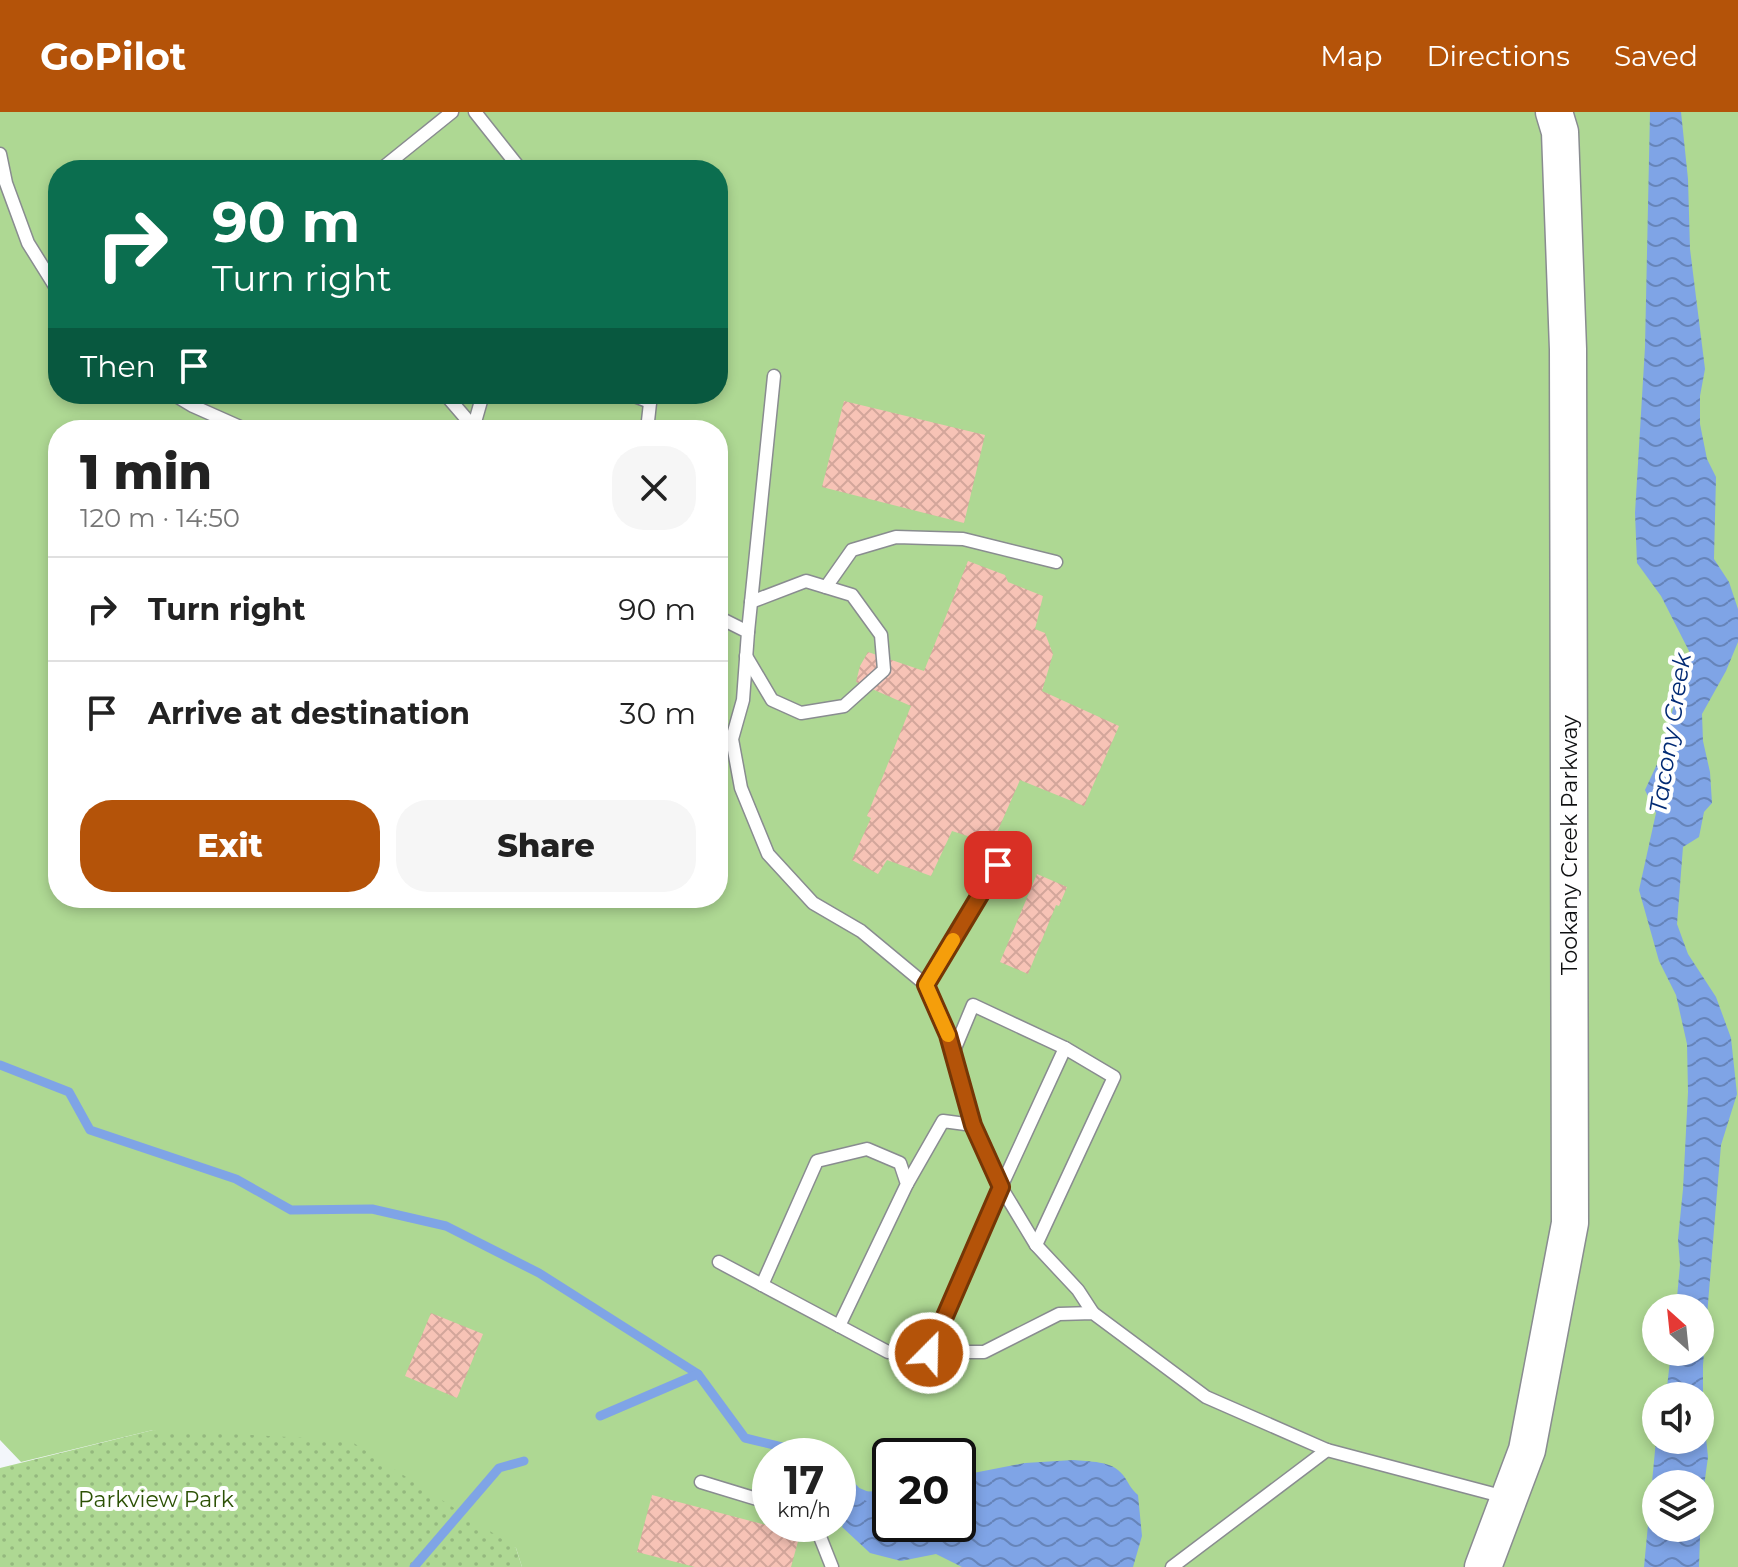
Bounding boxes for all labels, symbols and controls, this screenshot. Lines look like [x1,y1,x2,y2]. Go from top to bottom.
text: GoPilot [40,33,186,80]
text: Map [1320,39,1382,73]
text: Directions [1426,39,1570,73]
text: Saved [1614,39,1698,73]
text: 90 m [212,188,360,256]
icon: right [80,192,184,296]
text: Turn right [212,256,392,300]
icon: arrive [172,344,216,388]
text: Then [80,348,156,385]
text: 1 min [80,443,212,501]
button: close [612,446,696,530]
text: 120 m · 14:50 [80,502,240,534]
icon: right [80,587,124,631]
text: Turn right [148,591,305,628]
text: 90 m [618,591,696,628]
water label: Tacony Creek [1643,649,1697,815]
icon: arrive [80,691,124,735]
text: Arrive at destination [148,695,470,732]
text: 30 m [620,695,696,732]
street label: Tookany Creek Parkway [1556,715,1583,975]
button: Exit [80,800,380,892]
button: Share [396,800,696,892]
pin [964,831,1032,899]
icon: arrive [976,843,1020,887]
north arrow [1642,1294,1714,1366]
map controls [1642,1294,1714,1542]
position arrow [887,1311,971,1395]
button: sound [1642,1382,1714,1454]
speed limit sign: 20 [872,1438,976,1542]
text: 17 [784,1455,824,1504]
button: layers [1642,1470,1714,1542]
park label: Parkview Park [78,1486,235,1513]
text: km/h [777,1498,831,1522]

